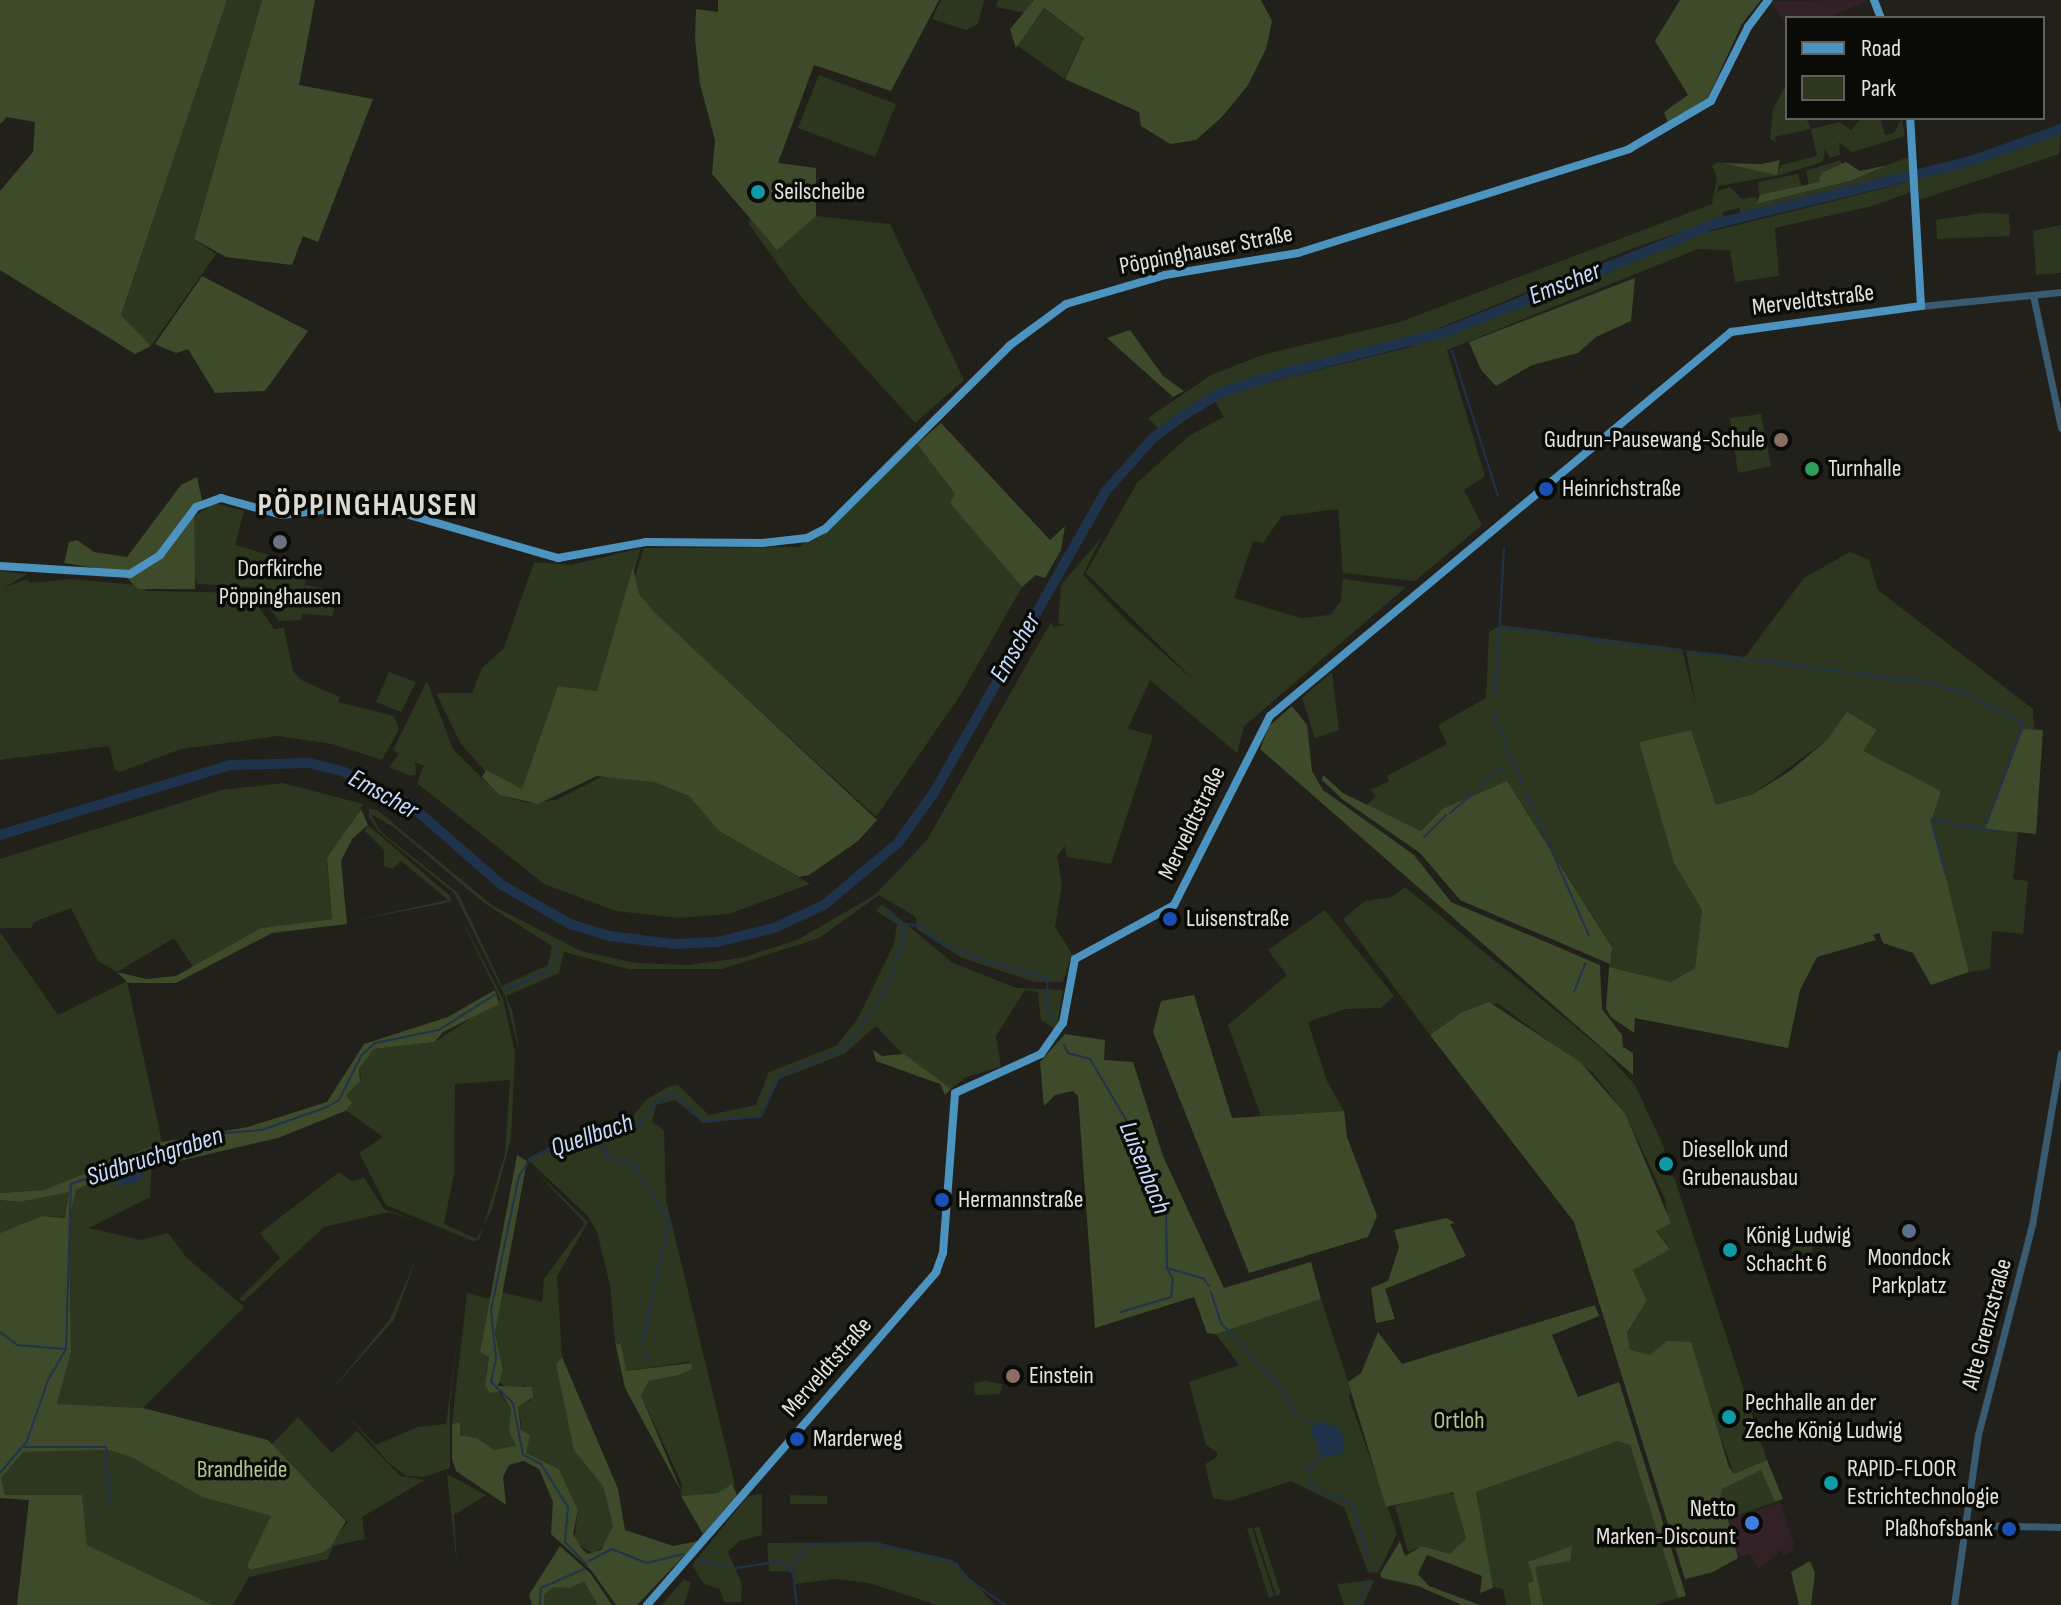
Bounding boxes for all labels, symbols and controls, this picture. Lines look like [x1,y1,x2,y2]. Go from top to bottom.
legend [1785,16,2045,120]
text: Road [1861,34,1901,63]
text: Park [1861,74,1896,103]
place label: Seilscheibe [774,178,865,206]
marker: Seilscheibe [749,183,767,201]
street label: Pöppinghauser Straße [1117,219,1295,281]
water label: Emscher [1525,256,1605,312]
street label: Merveldtstraße [1750,278,1876,322]
place label: Gudrun-Pausewang-Schule [1544,426,1765,454]
marker: Gudrun-Pausewang-Schule [1772,431,1790,449]
place label: Turnhalle [1828,455,1901,483]
marker: Turnhalle [1803,460,1821,478]
place label: Heinrichstraße [1562,475,1681,503]
marker: Heinrichstraße [1537,480,1555,498]
district label: PÖPPINGHAUSEN [257,487,479,525]
marker: Dorfkirche Pöppinghausen [271,533,289,551]
place label: Dorfkirche Pöppinghausen [219,555,341,611]
water label: Emscher [984,608,1048,688]
street label: Merveldtstraße [1152,762,1232,884]
water label: Emscher [343,763,423,827]
place label: Luisenstraße [1186,905,1289,933]
marker: Luisenstraße [1161,910,1179,928]
water label: Quellbach [547,1107,637,1165]
water label: Luisenbach [1111,1117,1177,1219]
water label: Südbruchgraben [83,1120,227,1194]
place label: Diesellok und Grubenausbau [1682,1136,1798,1192]
marker: Diesellok und Grubenausbau [1657,1155,1675,1173]
place label: Hermannstraße [958,1186,1083,1214]
marker: Hermannstraße [933,1191,951,1209]
place label: König Ludwig Schacht 6 [1746,1222,1851,1278]
marker: Moondock Parkplatz [1900,1222,1918,1240]
marker: König Ludwig Schacht 6 [1721,1241,1739,1259]
place label: Moondock Parkplatz [1867,1244,1951,1300]
street label: Alte Grenzstraße [1956,1256,2018,1392]
street label: Merveldtstraße [776,1311,878,1423]
place label: Einstein [1029,1362,1094,1390]
marker: Einstein [1004,1367,1022,1385]
place label: Pechhalle an der Zeche König Ludwig [1745,1389,1902,1445]
park label: Ortloh [1433,1407,1485,1435]
marker: Pechhalle an der Zeche König Ludwig [1720,1408,1738,1426]
place label: Marderweg [813,1425,902,1453]
marker: Marderweg [788,1430,806,1448]
place label: RAPID-FLOOR Estrichtechnologie [1847,1455,1999,1511]
park label: Brandheide [197,1456,287,1484]
marker: RAPID-FLOOR Estrichtechnologie [1822,1474,1840,1492]
place label: Netto Marken-Discount [1596,1495,1736,1551]
marker: Netto Marken-Discount [1743,1514,1761,1532]
place label: Plaßhofsbank [1885,1515,1993,1543]
marker: Plaßhofsbank [2000,1520,2018,1538]

